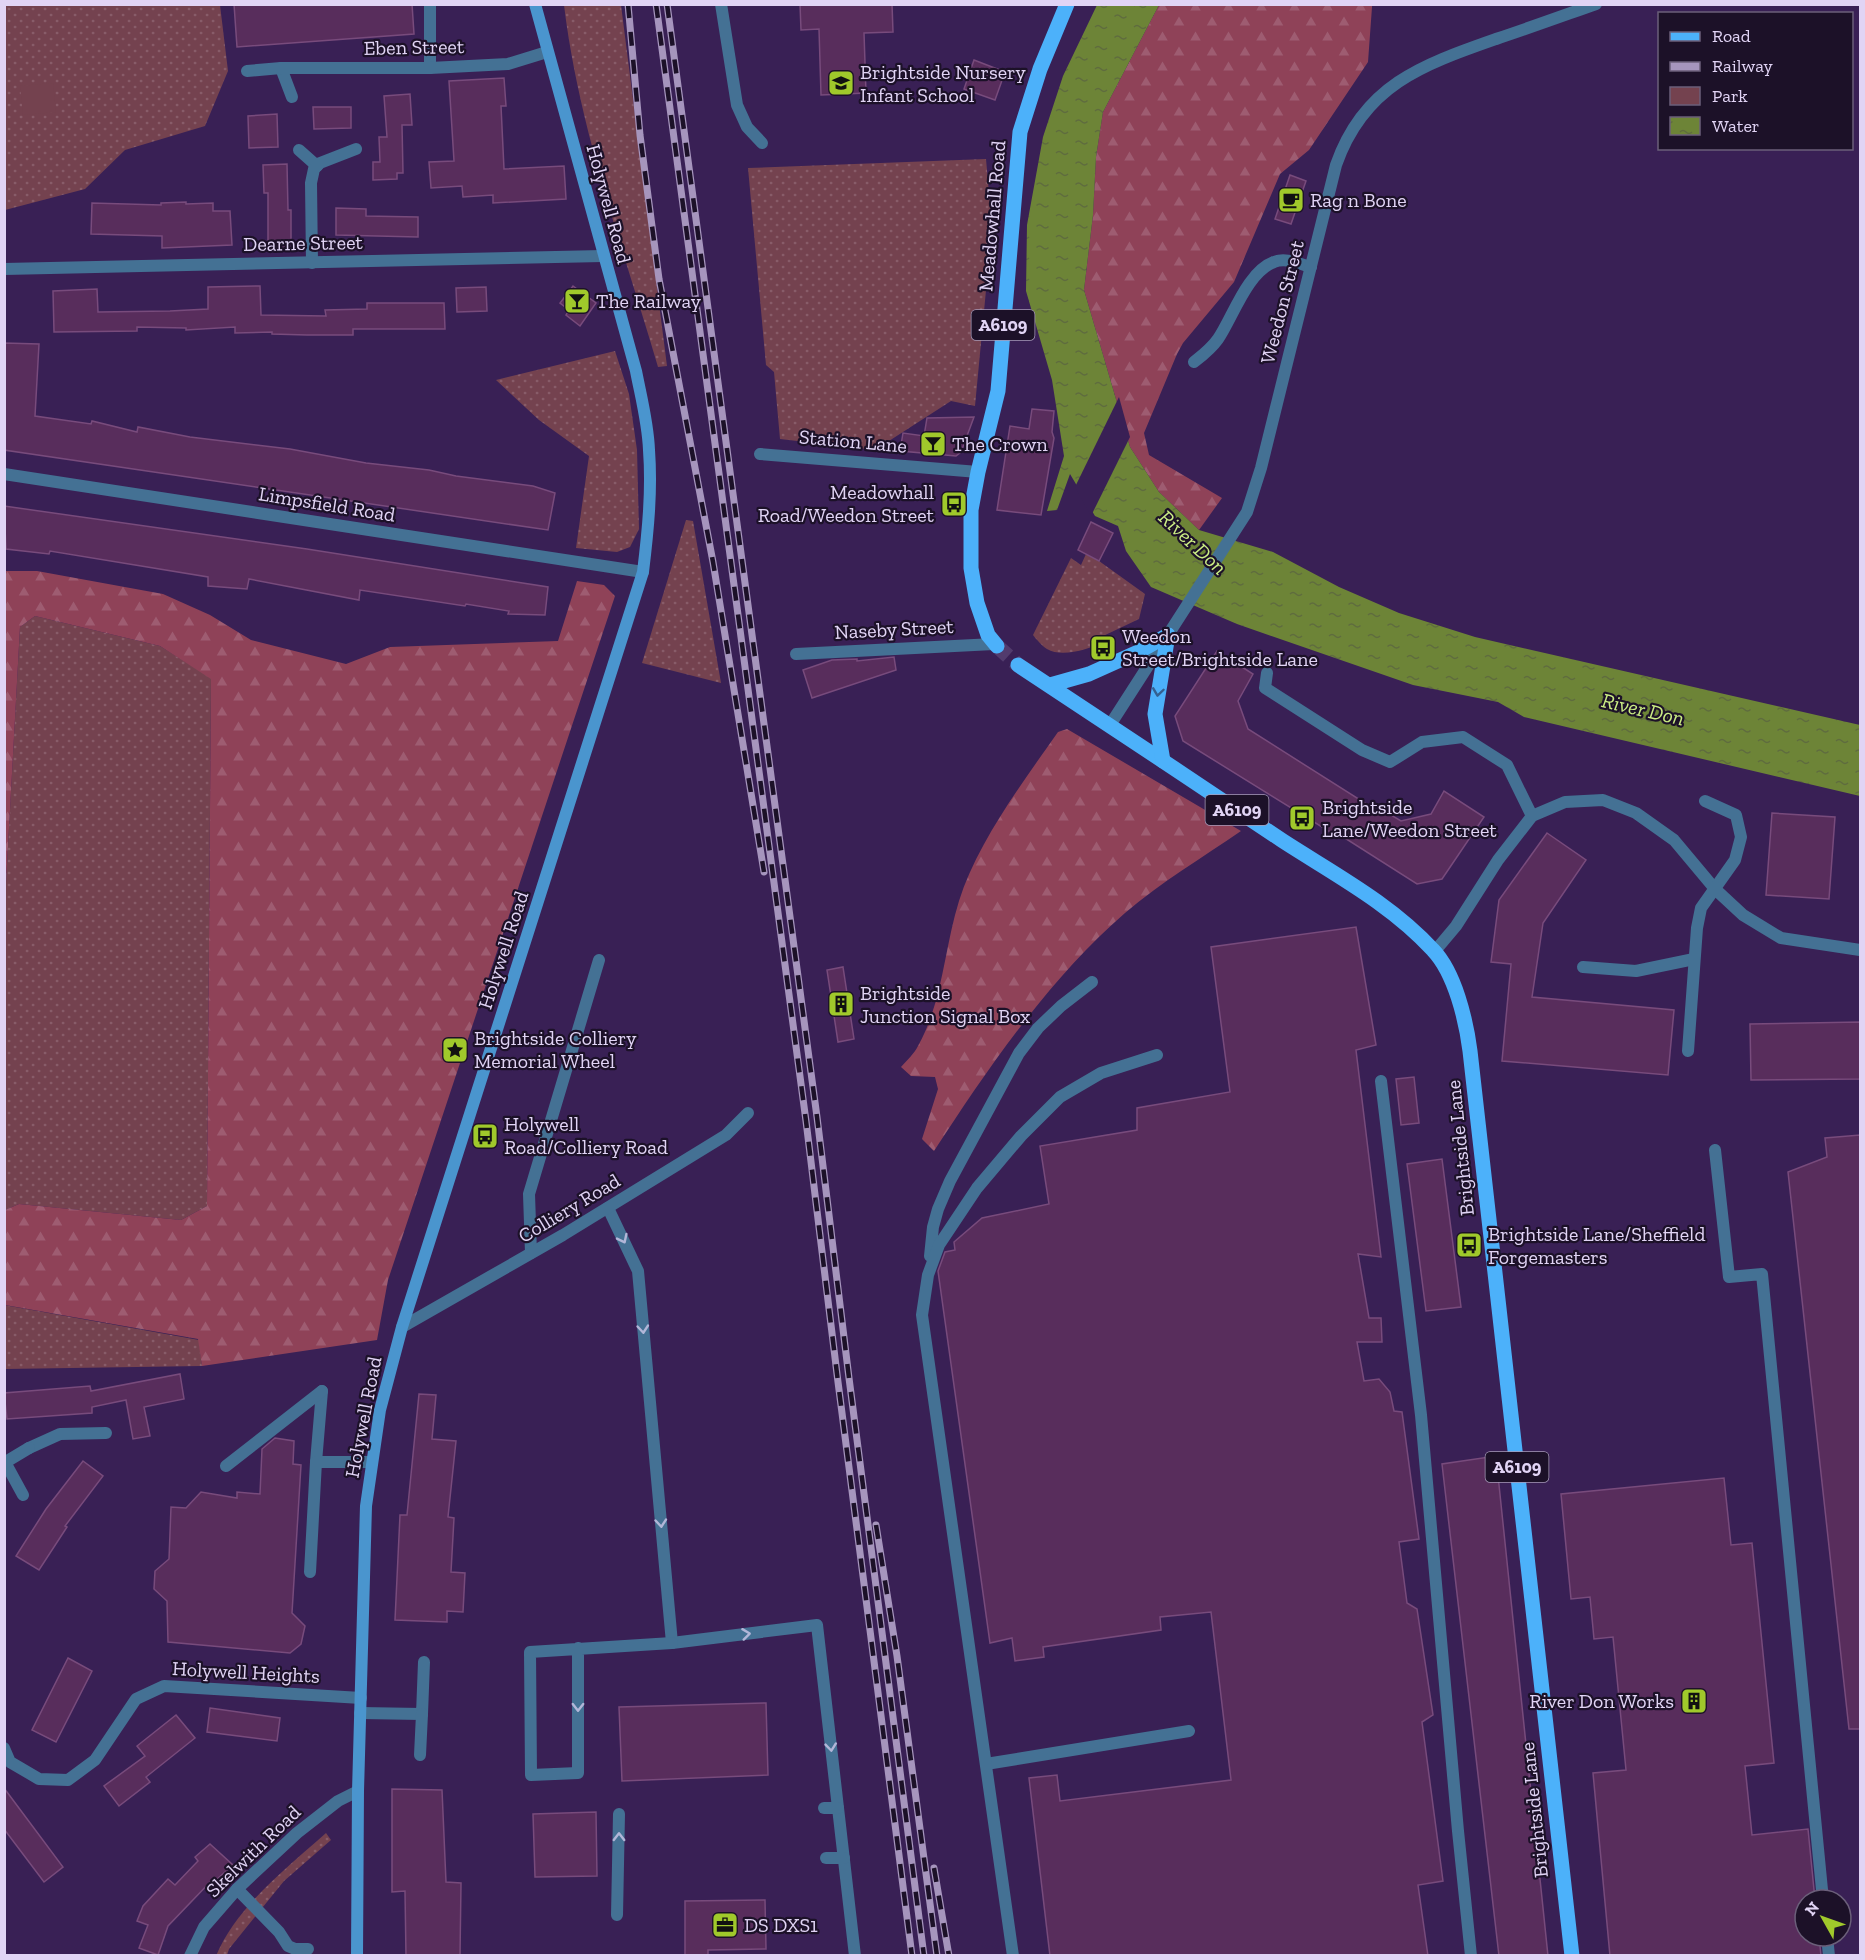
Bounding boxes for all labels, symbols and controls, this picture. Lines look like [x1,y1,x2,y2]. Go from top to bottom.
legend [1658,12,1853,150]
text: Road [1712,25,1751,47]
street label: Eben Street [364,34,465,60]
text: Railway [1712,55,1774,77]
place label: Brightside Nursery Infant School [860,60,1026,107]
school or university icon: Brightside Nursery Infant School [826,68,856,98]
text: Park [1712,85,1748,107]
text: Water [1712,115,1759,137]
street label: Meadowhall Road [973,140,1011,292]
street label: Holywell Road [582,142,636,266]
cafe icon: Rag n Bone [1276,185,1306,215]
place label: Rag n Bone [1310,188,1407,212]
street label: Dearne Street [243,230,364,256]
street label: Weedon Street [1255,237,1309,366]
bar icon: The Railway [562,286,592,316]
place label: The Railway [596,289,702,313]
road number: A6109 [972,310,1034,340]
street label: Station Lane [798,424,908,458]
bar icon: The Crown [918,429,948,459]
place label: The Crown [952,432,1048,456]
place label: Meadowhall Road/Weedon Street [758,480,935,527]
street label: Limpsfield Road [257,481,397,527]
bus stop icon: Meadowhall Road/Weedon Street [939,489,969,519]
water label: River Don [1154,504,1232,580]
street label: Naseby Street [834,614,955,644]
place label: Weedon Street/Brightside Lane [1122,624,1318,671]
bus stop icon: Weedon Street/Brightside Lane [1088,633,1118,663]
water label: River Don [1599,687,1687,731]
one-way arrow [1153,688,1165,697]
road number: A6109 [1206,795,1268,825]
place label: Brightside Lane/Weedon Street [1322,795,1497,842]
bus stop icon: Brightside Lane/Weedon Street [1287,803,1317,833]
street label: Holywell Road [473,888,533,1012]
place label: Brightside Junction Signal Box [860,981,1030,1028]
building icon: Brightside Junction Signal Box [826,989,856,1019]
place label: Brightside Colliery Memorial Wheel [474,1026,637,1073]
place icon: Brightside Colliery Memorial Wheel [440,1035,470,1065]
street label: Brightside Lane [1441,1079,1479,1217]
place label: Holywell Road/Colliery Road [504,1112,668,1159]
bus stop icon: Holywell Road/Colliery Road [470,1121,500,1151]
street label: Colliery Road [514,1168,624,1248]
place label: Brightside Lane/Sheffield Forgemasters [1488,1222,1705,1269]
bus stop icon: Brightside Lane/Sheffield Forgemasters [1454,1230,1484,1260]
one-way arrow [615,1233,627,1244]
one-way arrow [636,1324,649,1333]
street label: Holywell Road [339,1354,387,1480]
road number: A6109 [1486,1452,1549,1482]
one-way arrow [654,1518,667,1528]
one-way arrow [741,1628,751,1640]
street label: Holywell Heights [172,1656,320,1688]
building icon: River Don Works [1679,1686,1709,1716]
place label: River Don Works [1529,1689,1674,1713]
one-way arrow [572,1702,584,1711]
street label: Brightside Lane [1515,1741,1553,1879]
one-way arrow [824,1743,837,1752]
street label: Skelwith Road [201,1800,305,1902]
one-way arrow [613,1833,625,1842]
north arrow [1793,1888,1853,1948]
text: N [1801,1898,1823,1919]
office icon: DS DXS1 [710,1910,740,1940]
place label: DS DXS1 [744,1913,818,1937]

